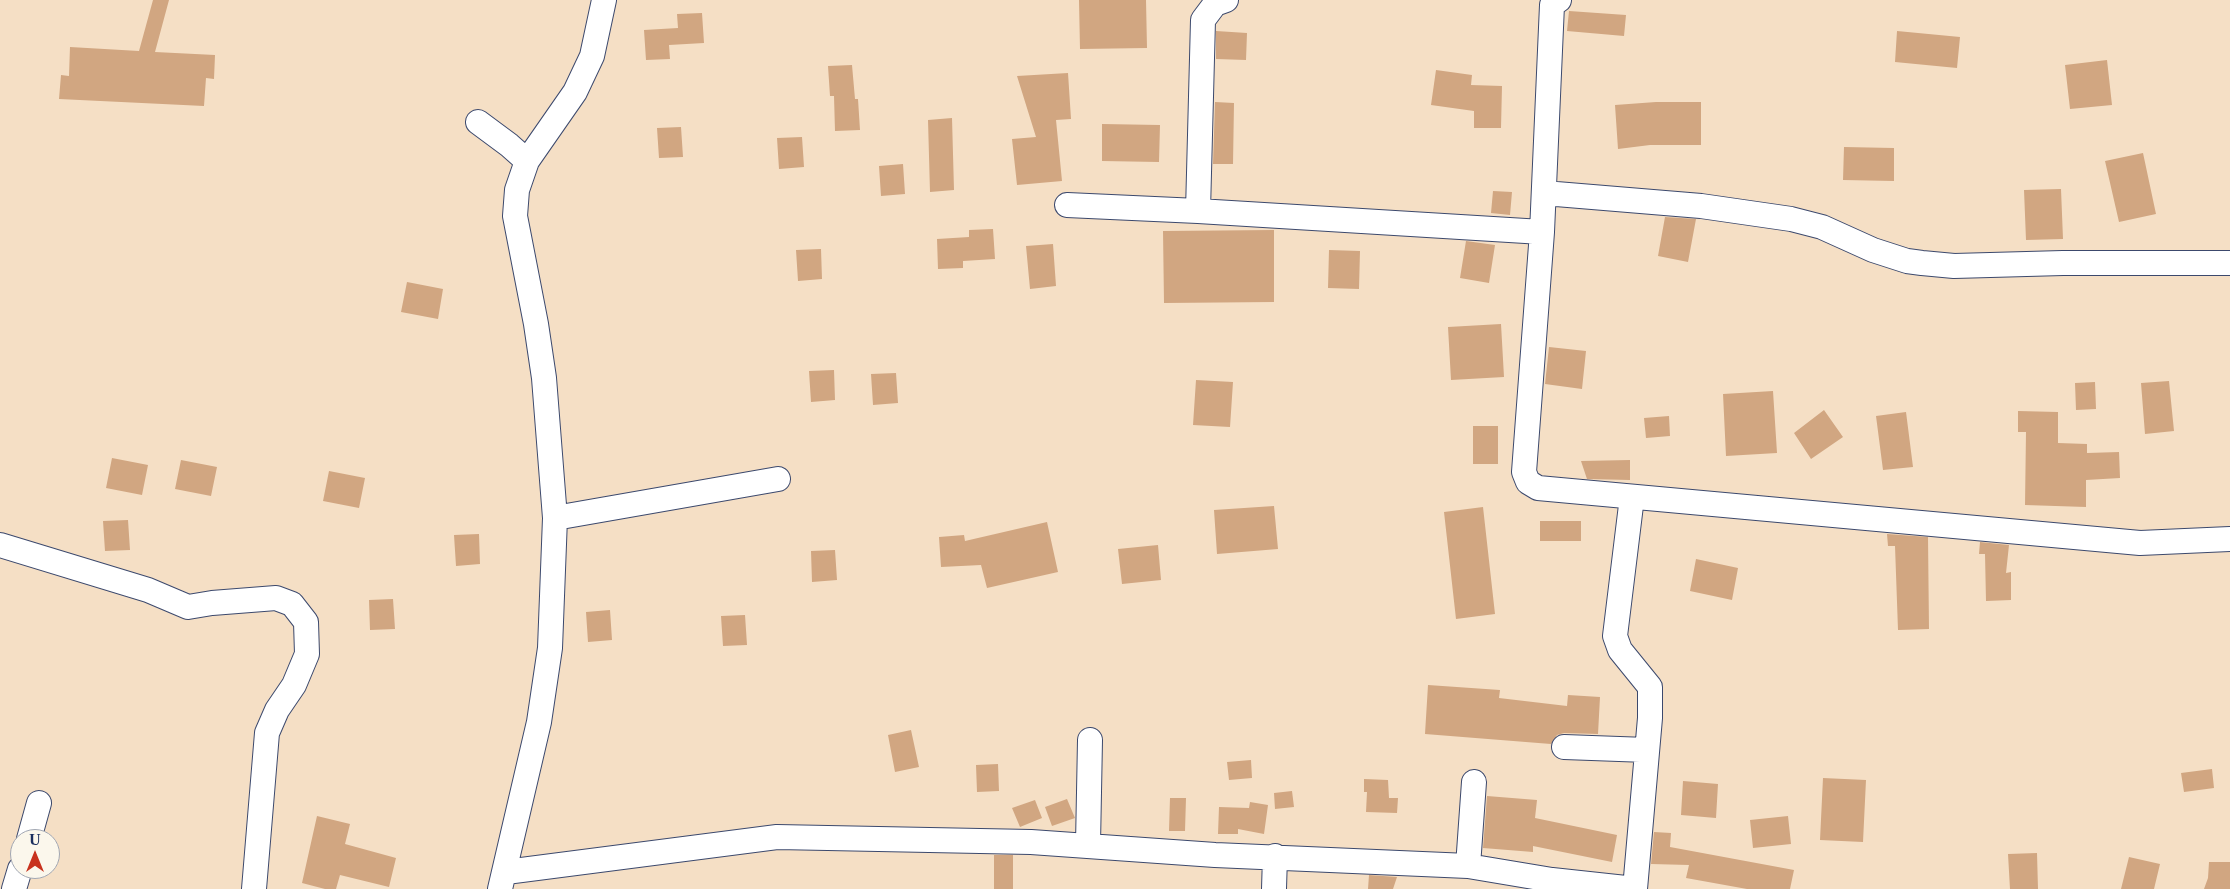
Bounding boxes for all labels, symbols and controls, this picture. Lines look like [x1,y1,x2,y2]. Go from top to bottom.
north arrow [10,829,60,879]
text: U [29,831,41,849]

